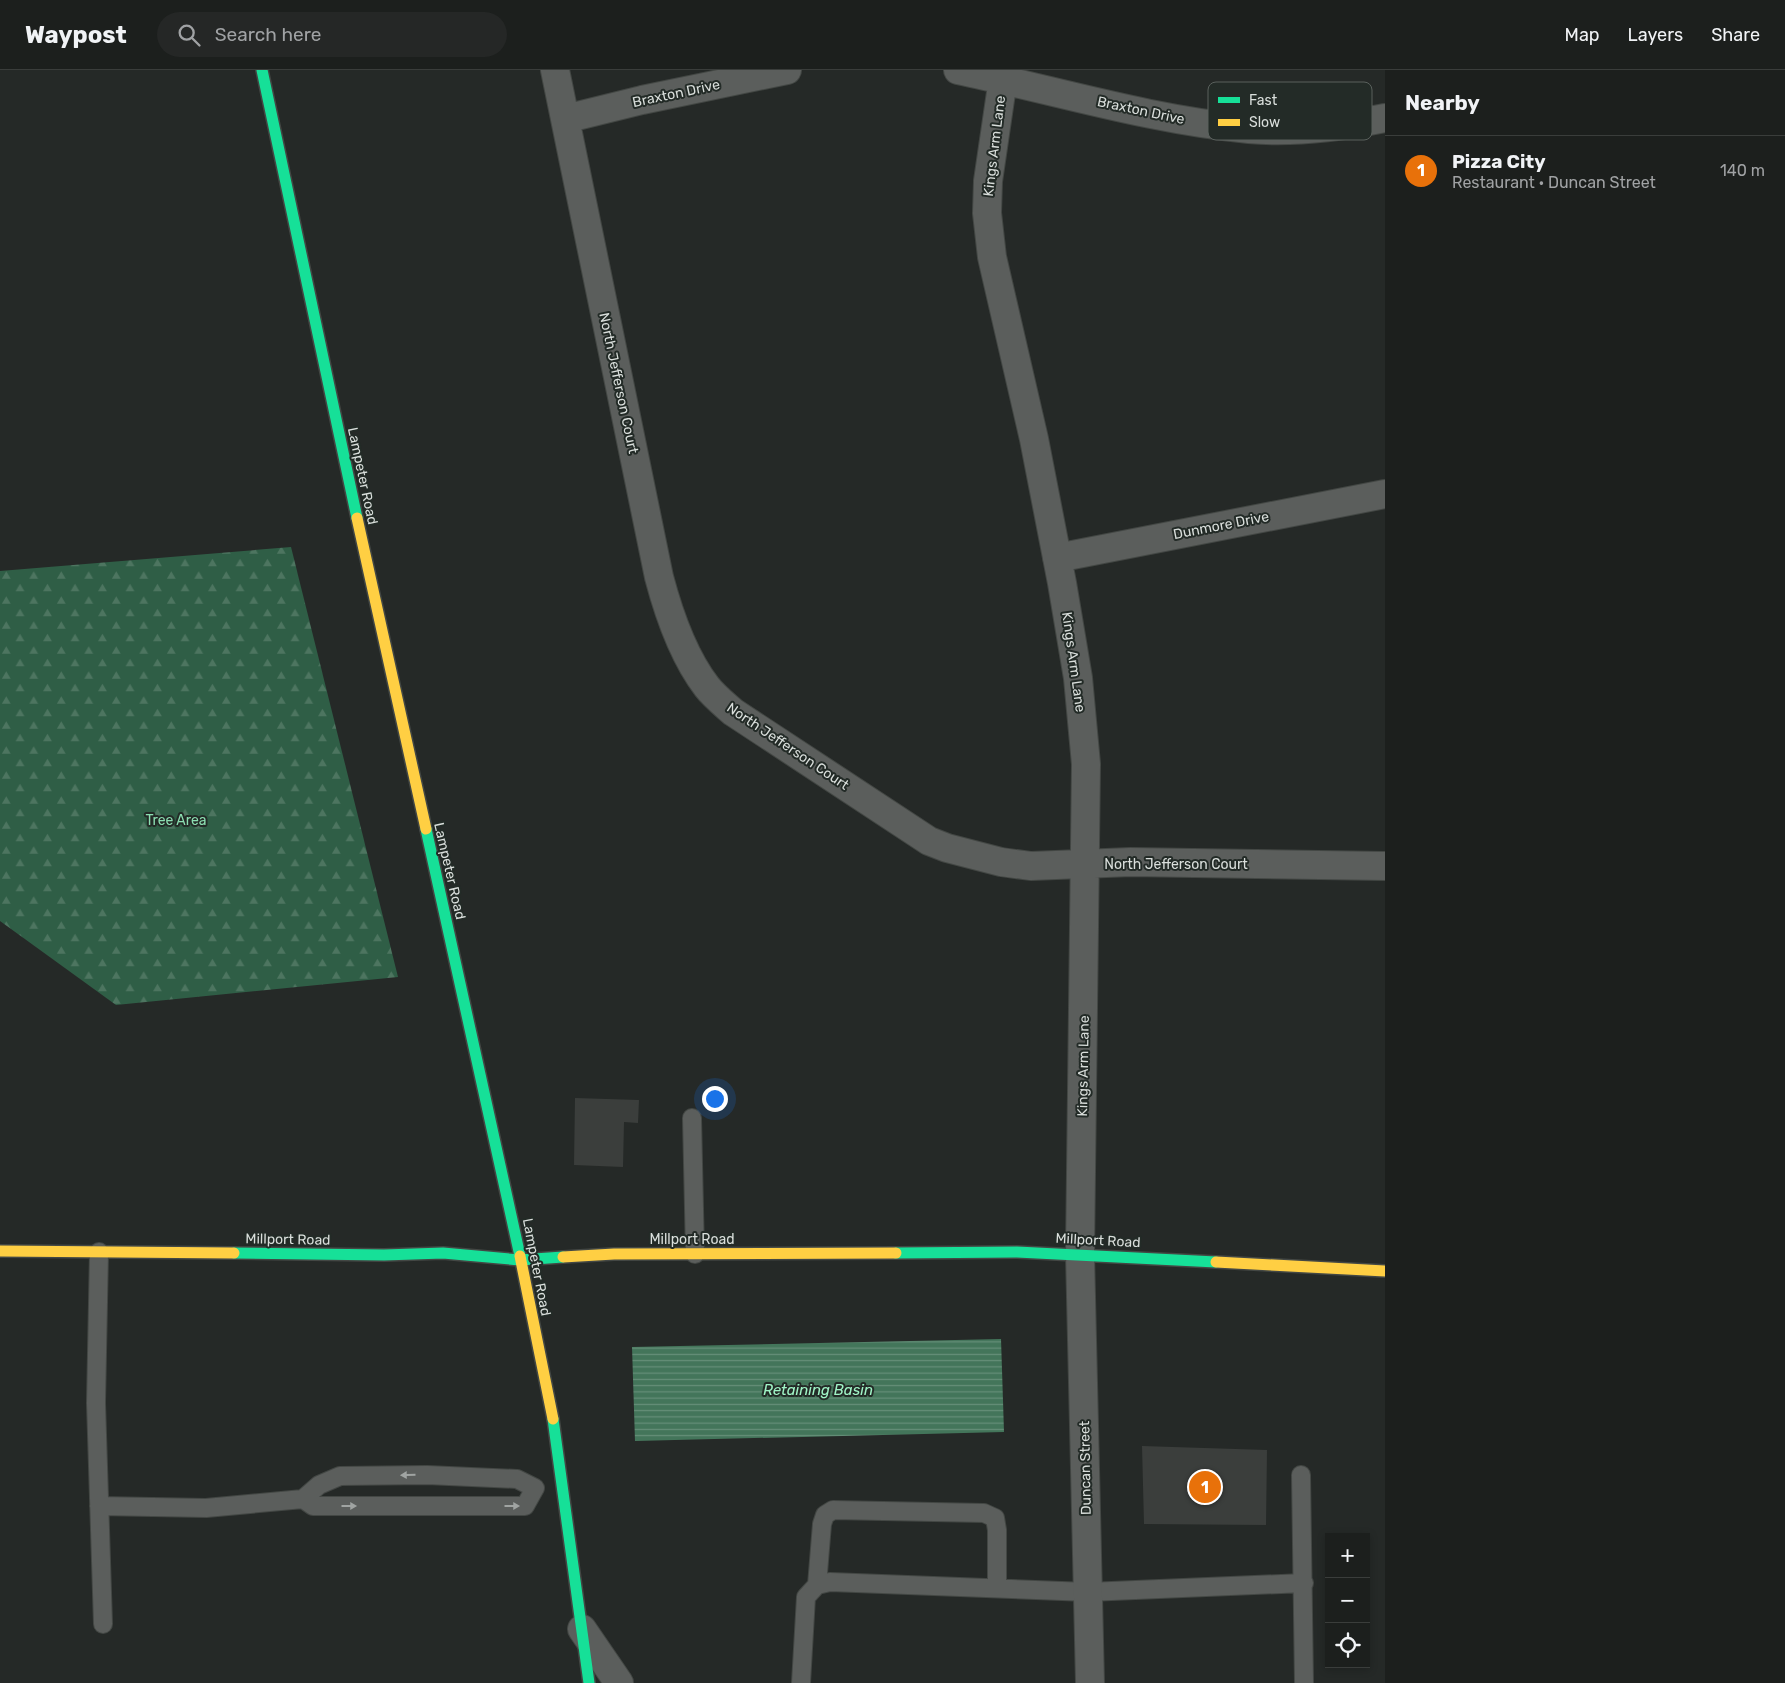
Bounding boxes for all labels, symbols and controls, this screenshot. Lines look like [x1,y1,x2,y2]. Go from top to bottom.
search box [157,12,507,57]
text: Waypost [25,21,127,49]
icon: search [175,21,203,49]
text: Search here [215,23,321,46]
text: Map [1565,24,1600,46]
text: Layers [1628,24,1683,46]
text: Share [1711,24,1760,46]
street label: Braxton Drive [631,76,722,111]
legend [1208,82,1372,140]
text: Nearby [1405,90,1480,115]
text: Fast [1249,92,1278,109]
street label: Braxton Drive [1096,93,1186,128]
street label: Kings Arm Lane [980,95,1009,197]
text: Slow [1249,114,1280,131]
text: Pizza City [1452,150,1546,173]
text: 1 [1417,161,1425,180]
text: 140 m [1720,161,1765,180]
text: Restaurant · Duncan Street [1452,173,1656,192]
street label: North Jefferson Court [595,311,642,456]
street label: Lampeter Road [344,426,381,526]
street label: Dunmore Drive [1172,508,1271,543]
street label: Kings Arm Lane [1058,611,1089,714]
street label: North Jefferson Court [723,699,852,794]
park label: Tree Area [145,812,207,829]
street label: Lampeter Road [430,821,469,921]
street label: North Jefferson Court [1104,856,1248,873]
street label: Kings Arm Lane [1074,1015,1093,1117]
your location [702,1086,728,1112]
street label: Lampeter Road [519,1217,554,1317]
street label: Millport Road [245,1230,331,1249]
street label: Millport Road [1055,1230,1141,1251]
street label: Millport Road [649,1231,735,1248]
water label: Retaining Basin [763,1381,873,1399]
street label: Duncan Street [1076,1420,1095,1515]
pin: 1 [1189,1468,1221,1506]
one-way arrow [400,1471,416,1479]
one-way arrow [341,1502,357,1510]
one-way arrow [504,1502,520,1510]
map controls [1325,1533,1370,1668]
button: + [1325,1533,1370,1578]
button: − [1325,1578,1370,1623]
button: locate [1325,1623,1370,1668]

